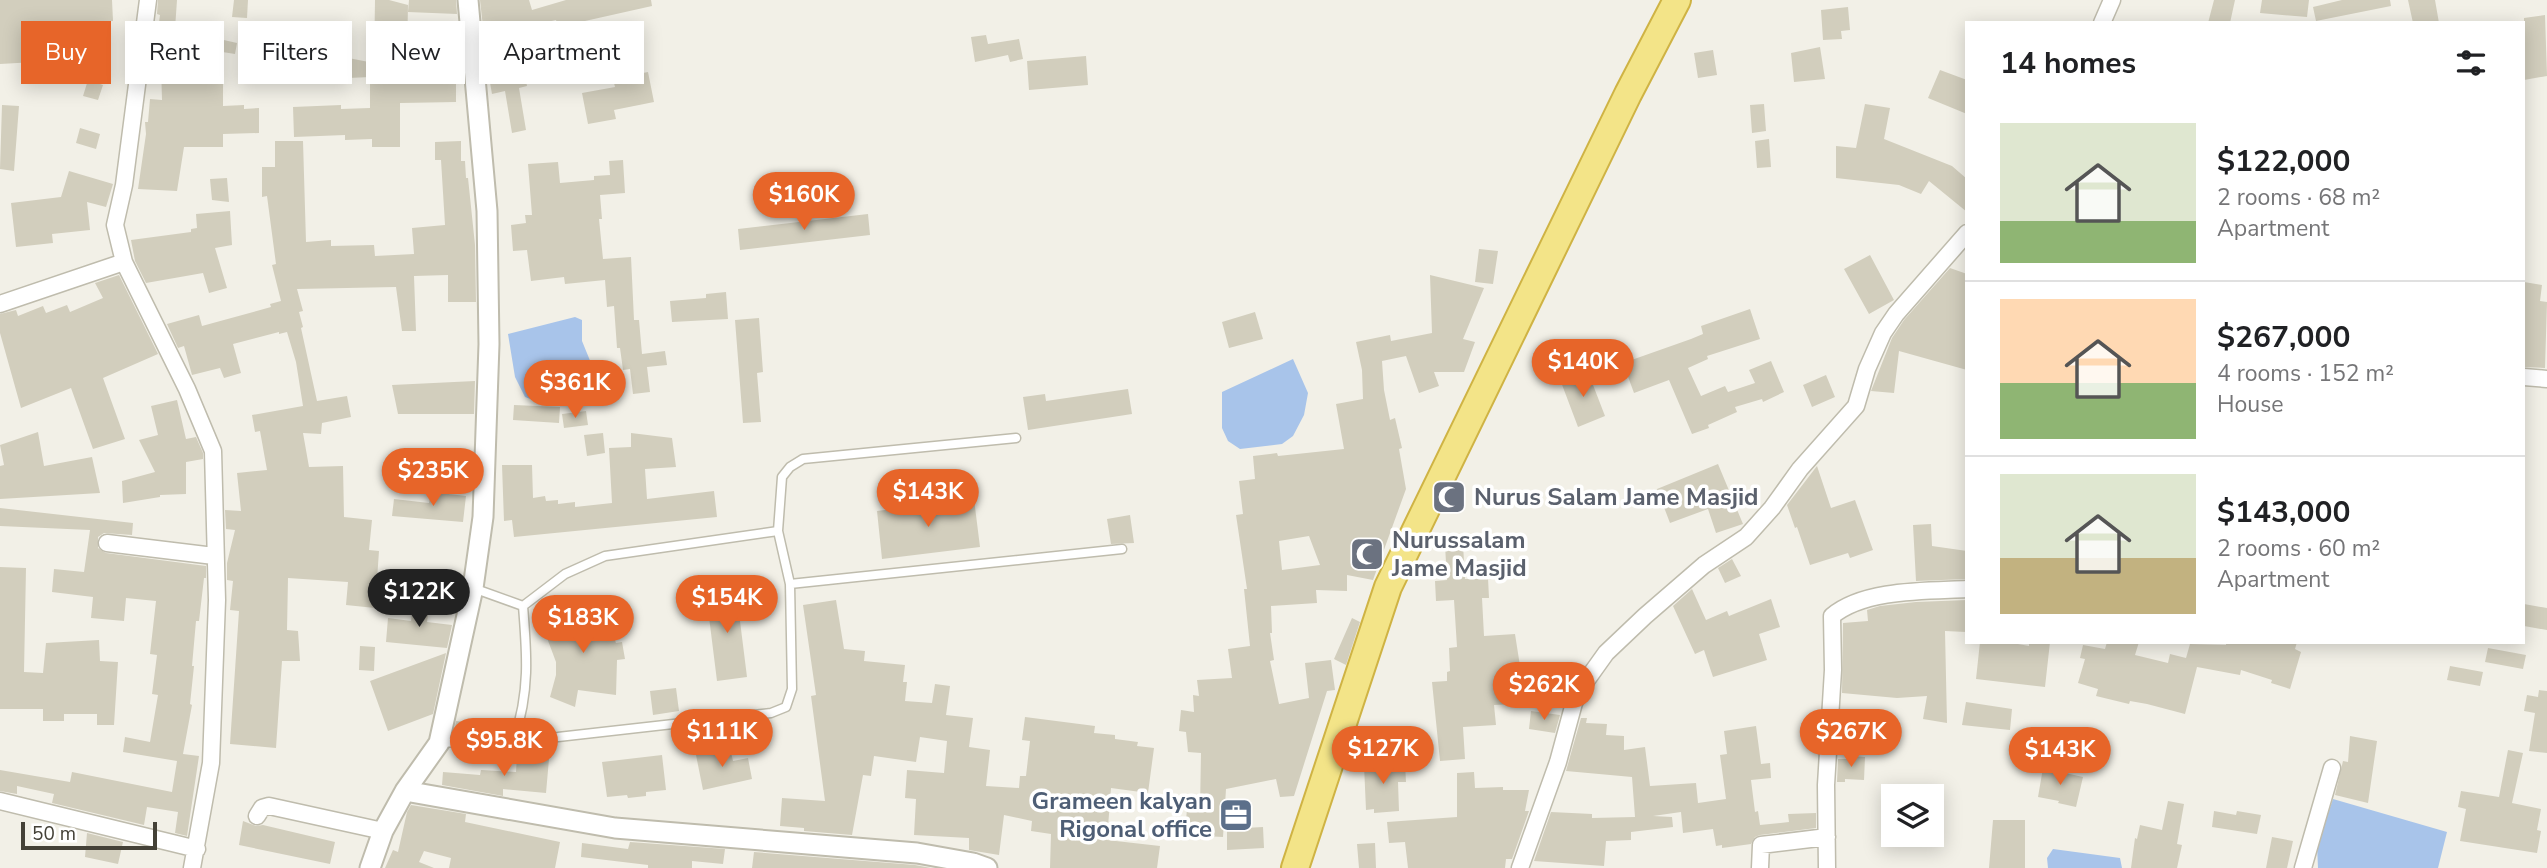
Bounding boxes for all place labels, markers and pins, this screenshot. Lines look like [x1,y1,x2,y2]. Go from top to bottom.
pin: $160K [755,173,853,232]
pin: $140K [1534,340,1632,399]
pin: $361K [526,360,624,420]
pin: $235K [384,448,482,508]
pin: $143K [879,470,977,529]
mosque icon: Nurus Salam Jame Masjid [1430,478,1468,516]
place label: Nurus Salam Jame Masjid [1474,481,1759,513]
place label: Nurussalam Jame Masjid [1391,524,1527,584]
mosque icon: Nurussalam Jame Masjid [1348,535,1386,573]
pin: $122K [370,570,468,629]
pin: $154K [678,576,776,635]
pin: $183K [534,596,632,655]
pin: $262K [1495,662,1593,722]
pin: $111K [673,710,771,769]
pin: $267K [1802,710,1900,769]
pin: $95.8K [447,718,561,778]
pin: $127K [1334,726,1432,786]
pin: $143K [2011,728,2109,787]
place label: Grameen kalyan Rigonal office [1032,785,1212,845]
office icon: Grameen kalyan Rigonal office [1217,796,1255,834]

